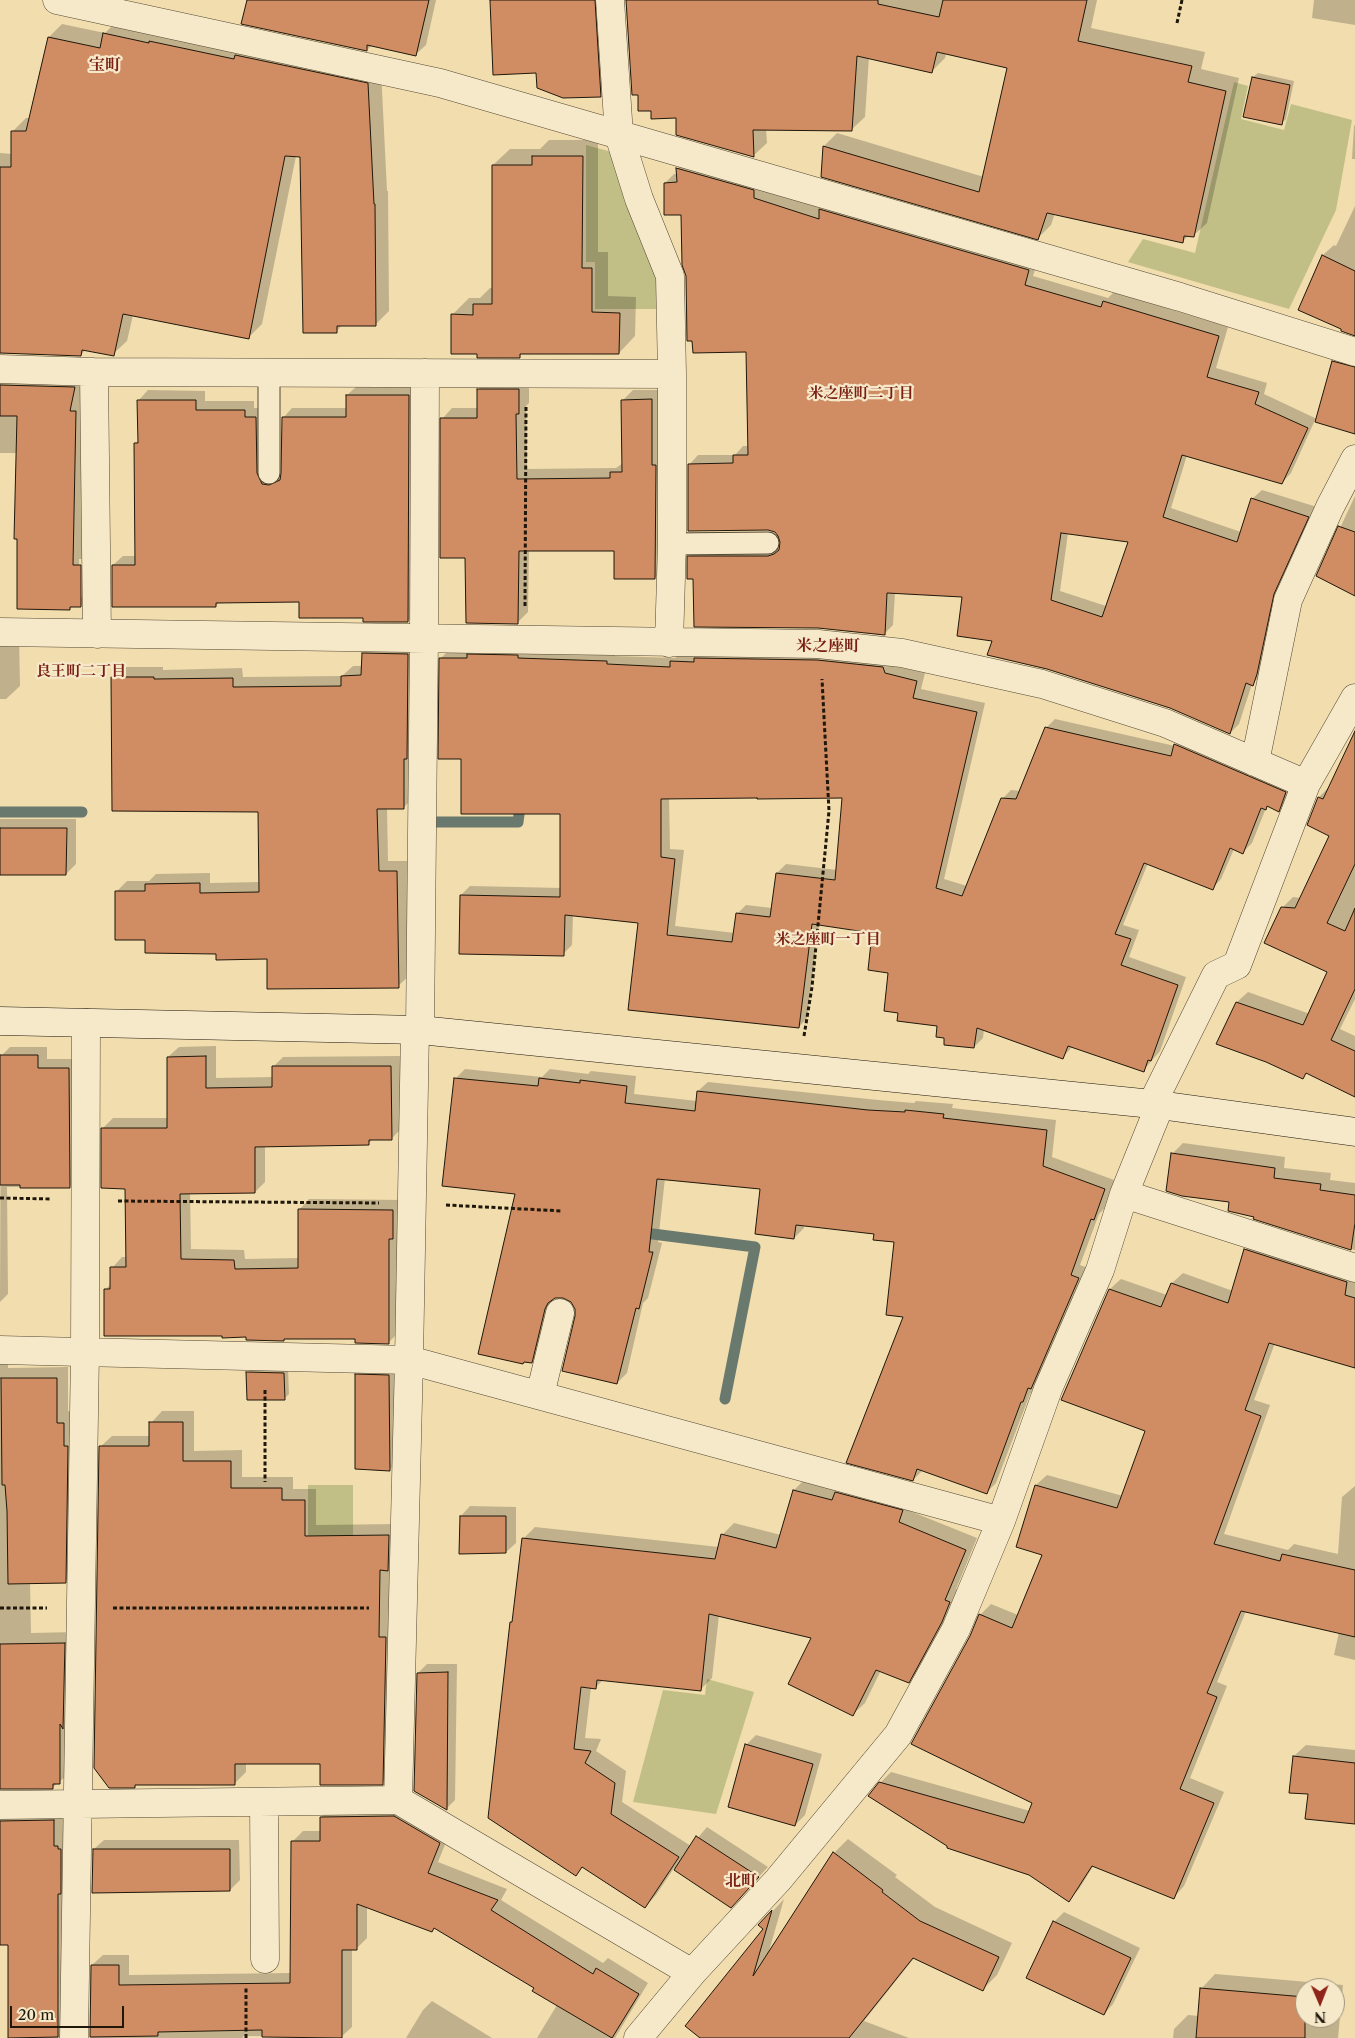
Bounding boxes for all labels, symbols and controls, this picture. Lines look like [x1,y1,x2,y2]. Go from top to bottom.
district label: 宝町 [89,55,121,75]
district label: 米之座町二丁目 [809,385,913,403]
district label: 米之座町 [796,636,860,656]
district label: 良王町二丁目 [36,663,126,681]
district label: 米之座町一丁目 [776,931,880,949]
district label: 北町 [725,1871,757,1891]
north arrow [1295,1978,1345,2028]
scale bar [12,1996,126,2028]
text: 20 m [18,2005,54,2024]
text: N [1314,2008,1326,2026]

